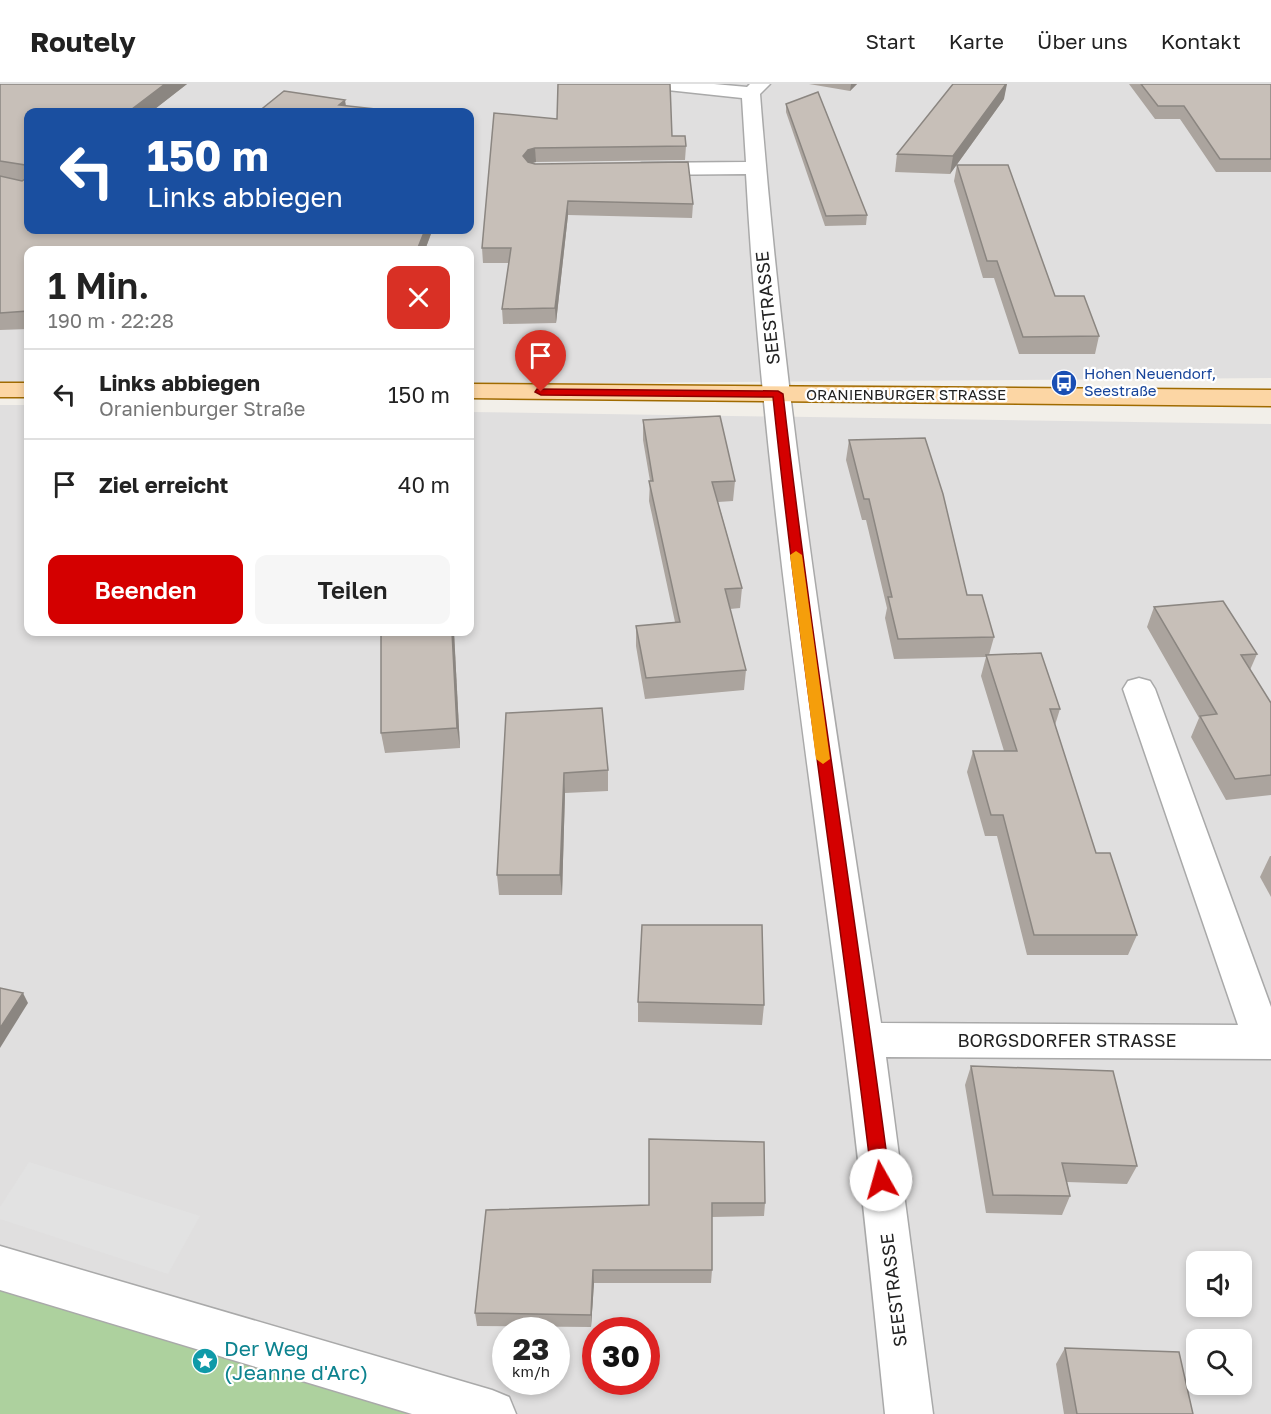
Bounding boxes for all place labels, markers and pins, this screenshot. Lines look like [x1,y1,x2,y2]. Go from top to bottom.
pin [515,330,566,392]
place label: Hohen Neuendorf, Seestraße [1084,364,1216,399]
bus stop icon: Hohen Neuendorf, Seestraße [1049,368,1079,398]
place label: Der Weg (Jeanne d'Arc) [224,1335,368,1385]
place icon: Der Weg (Jeanne d'Arc) [190,1346,220,1376]

